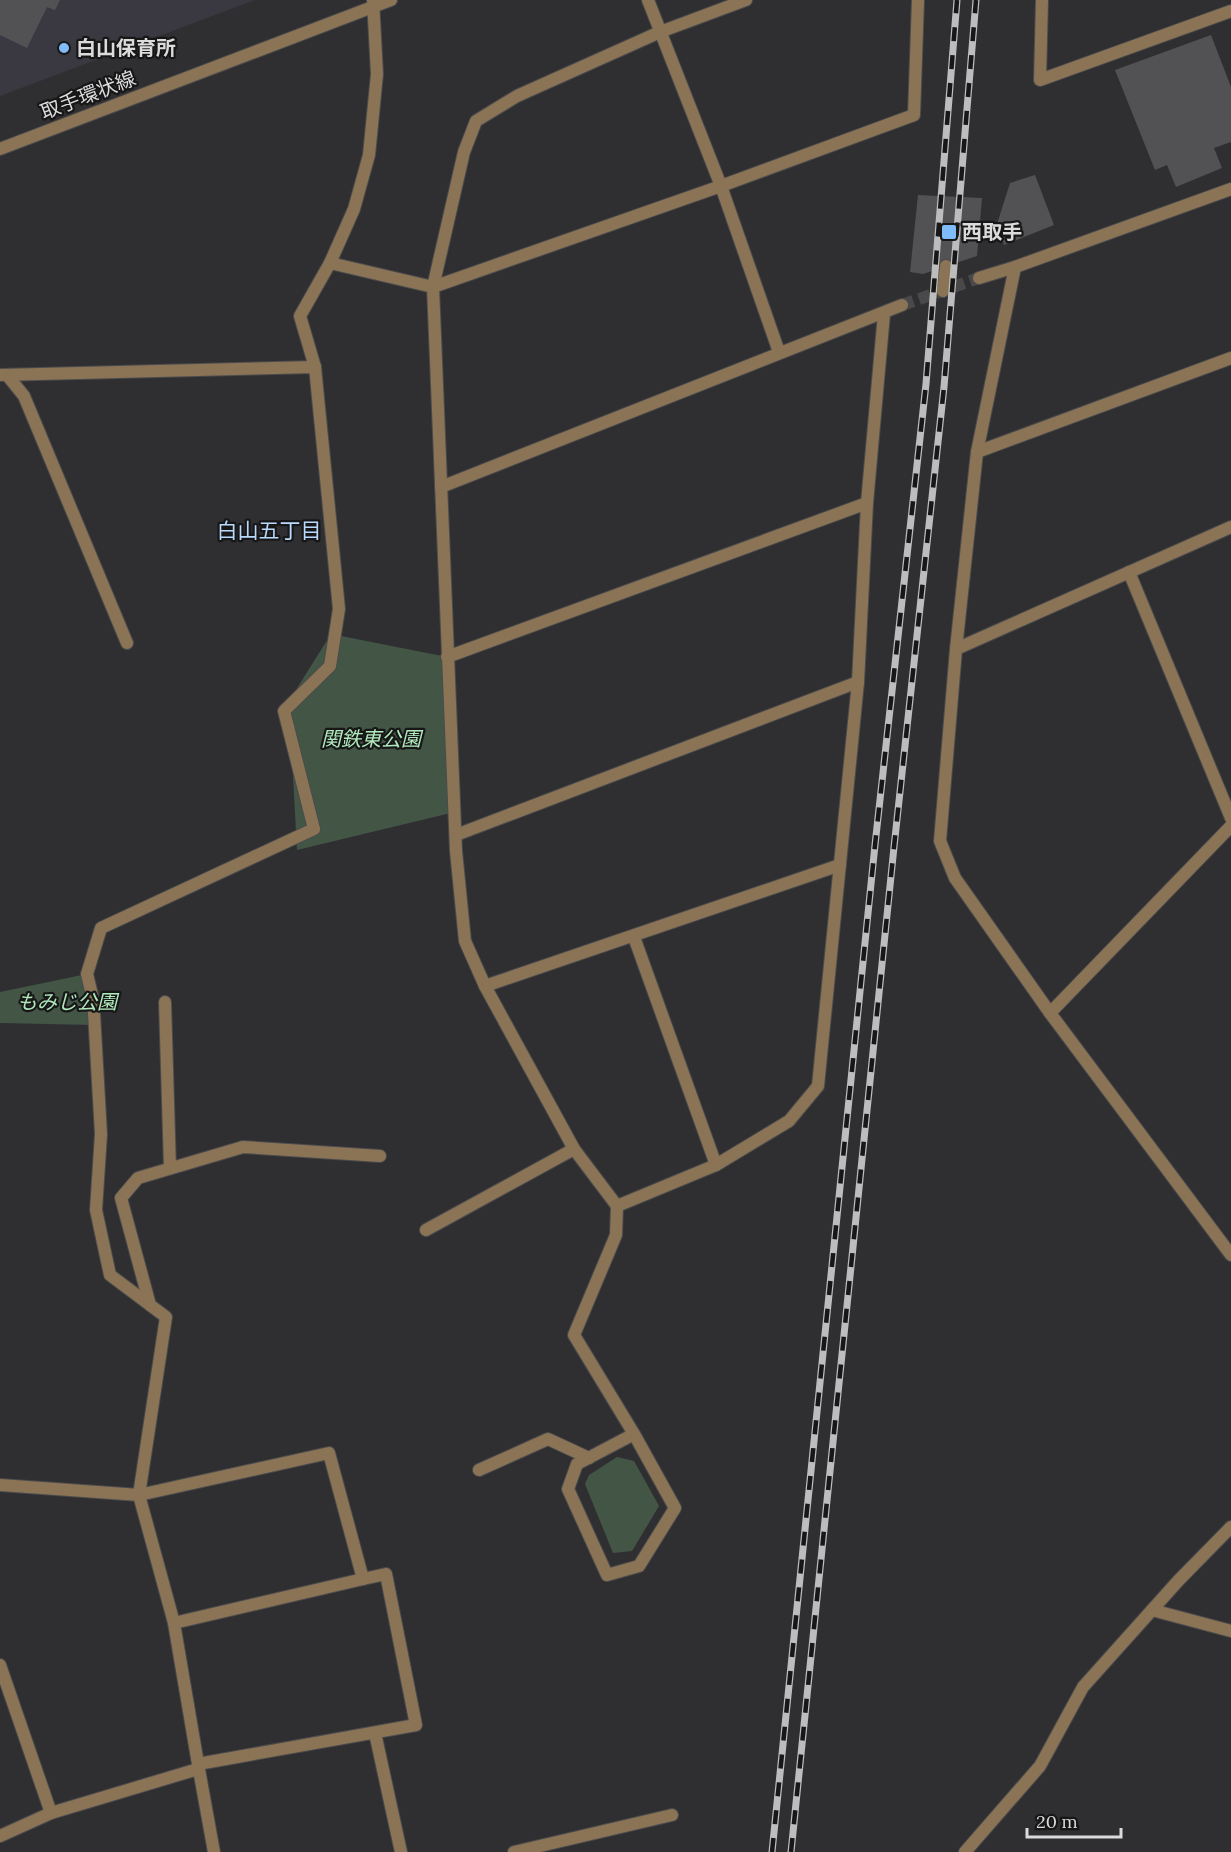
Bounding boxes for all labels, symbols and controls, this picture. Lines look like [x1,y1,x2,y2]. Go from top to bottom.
place label: 白山保育所 [76,35,176,60]
marker: 白山保育所 [57,41,71,55]
street label: 取手環状線 [37,65,139,124]
place label: 西取手 [962,219,1022,244]
marker: 西取手 [940,223,958,241]
district label: 白山五丁目 [217,517,322,544]
park label: 関鉄東公園 [321,726,424,751]
park label: もみじ公園 [17,989,120,1014]
scale bar [1027,1801,1122,1839]
text: 20 m [1036,1810,1078,1833]

